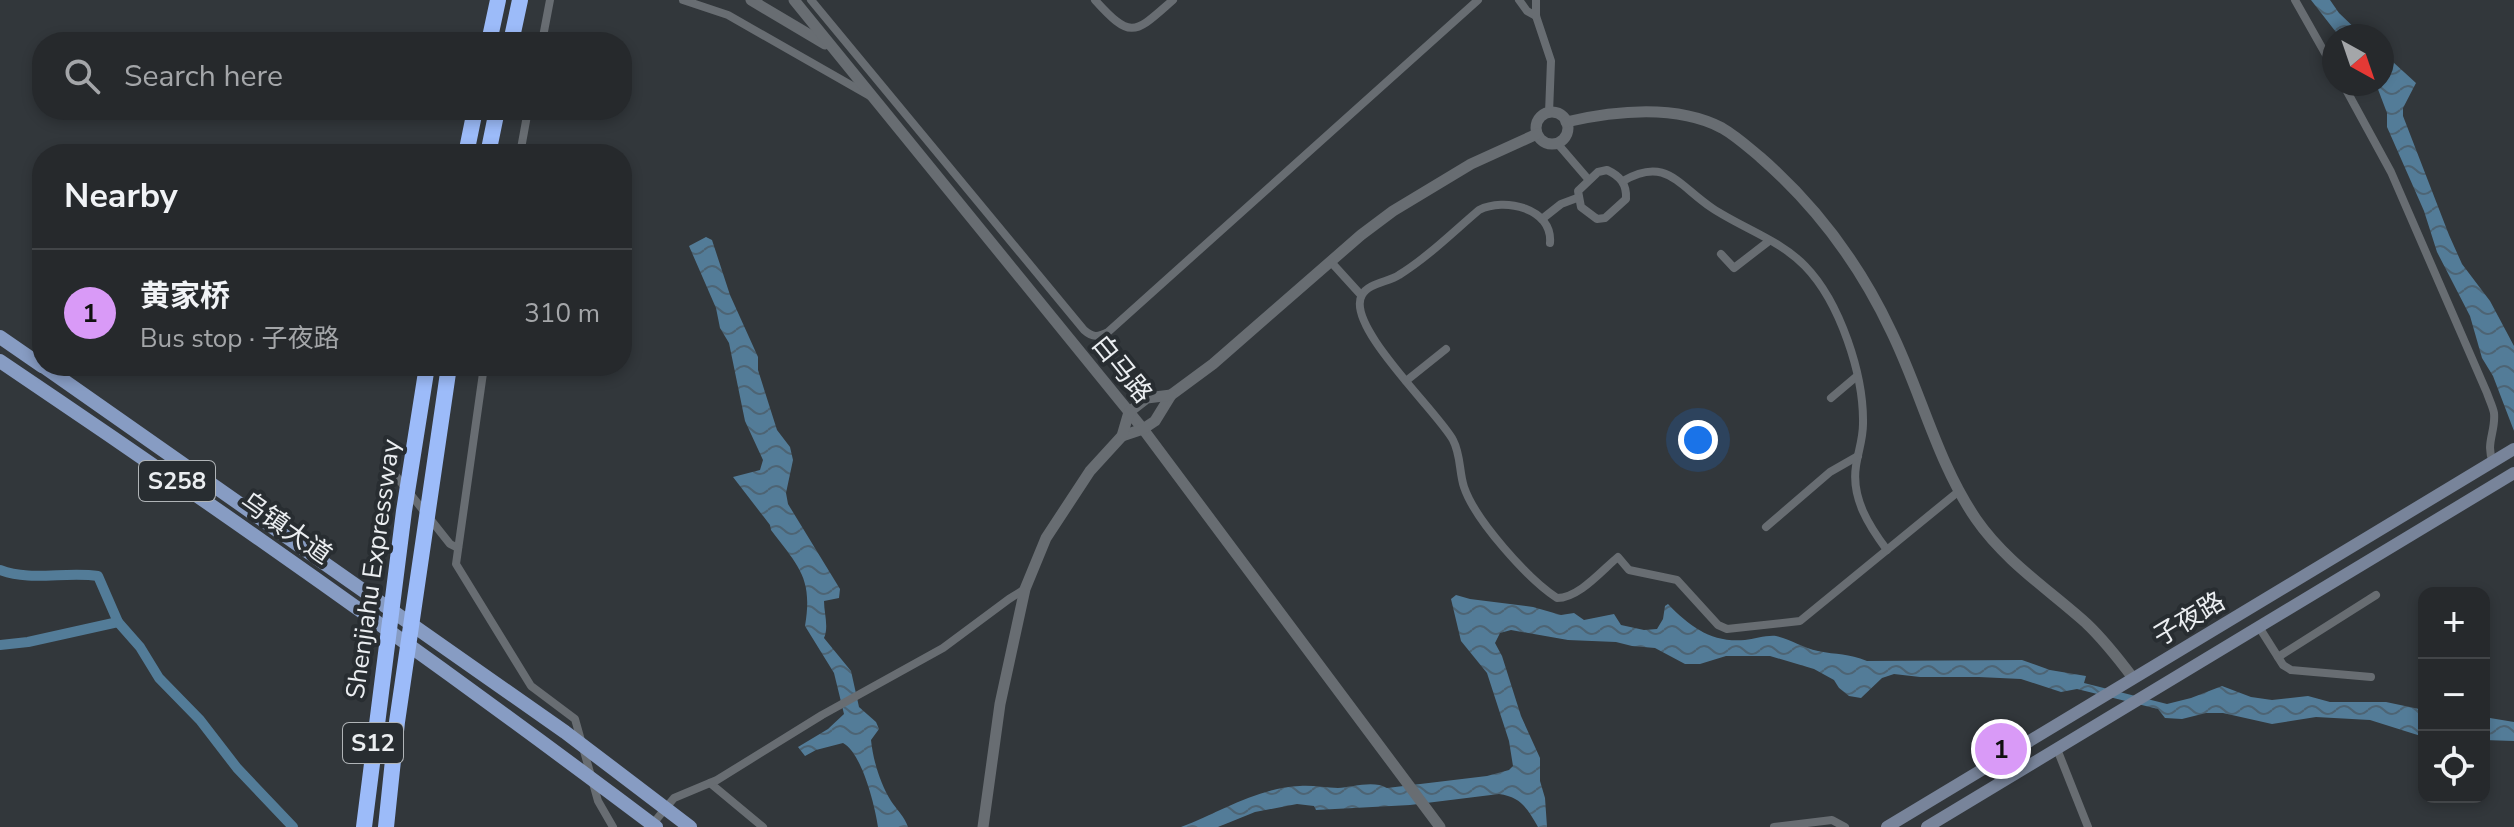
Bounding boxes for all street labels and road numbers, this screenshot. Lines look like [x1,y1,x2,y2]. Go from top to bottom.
street label: 白马路 [1084,328,1160,410]
street label: Shenjiahu Expressway [337,436,409,701]
road number: S258 [139,461,215,501]
street label: 乌镇大道 [233,484,339,572]
street label: 子夜路 [2147,584,2231,654]
road number: S12 [343,723,403,763]

